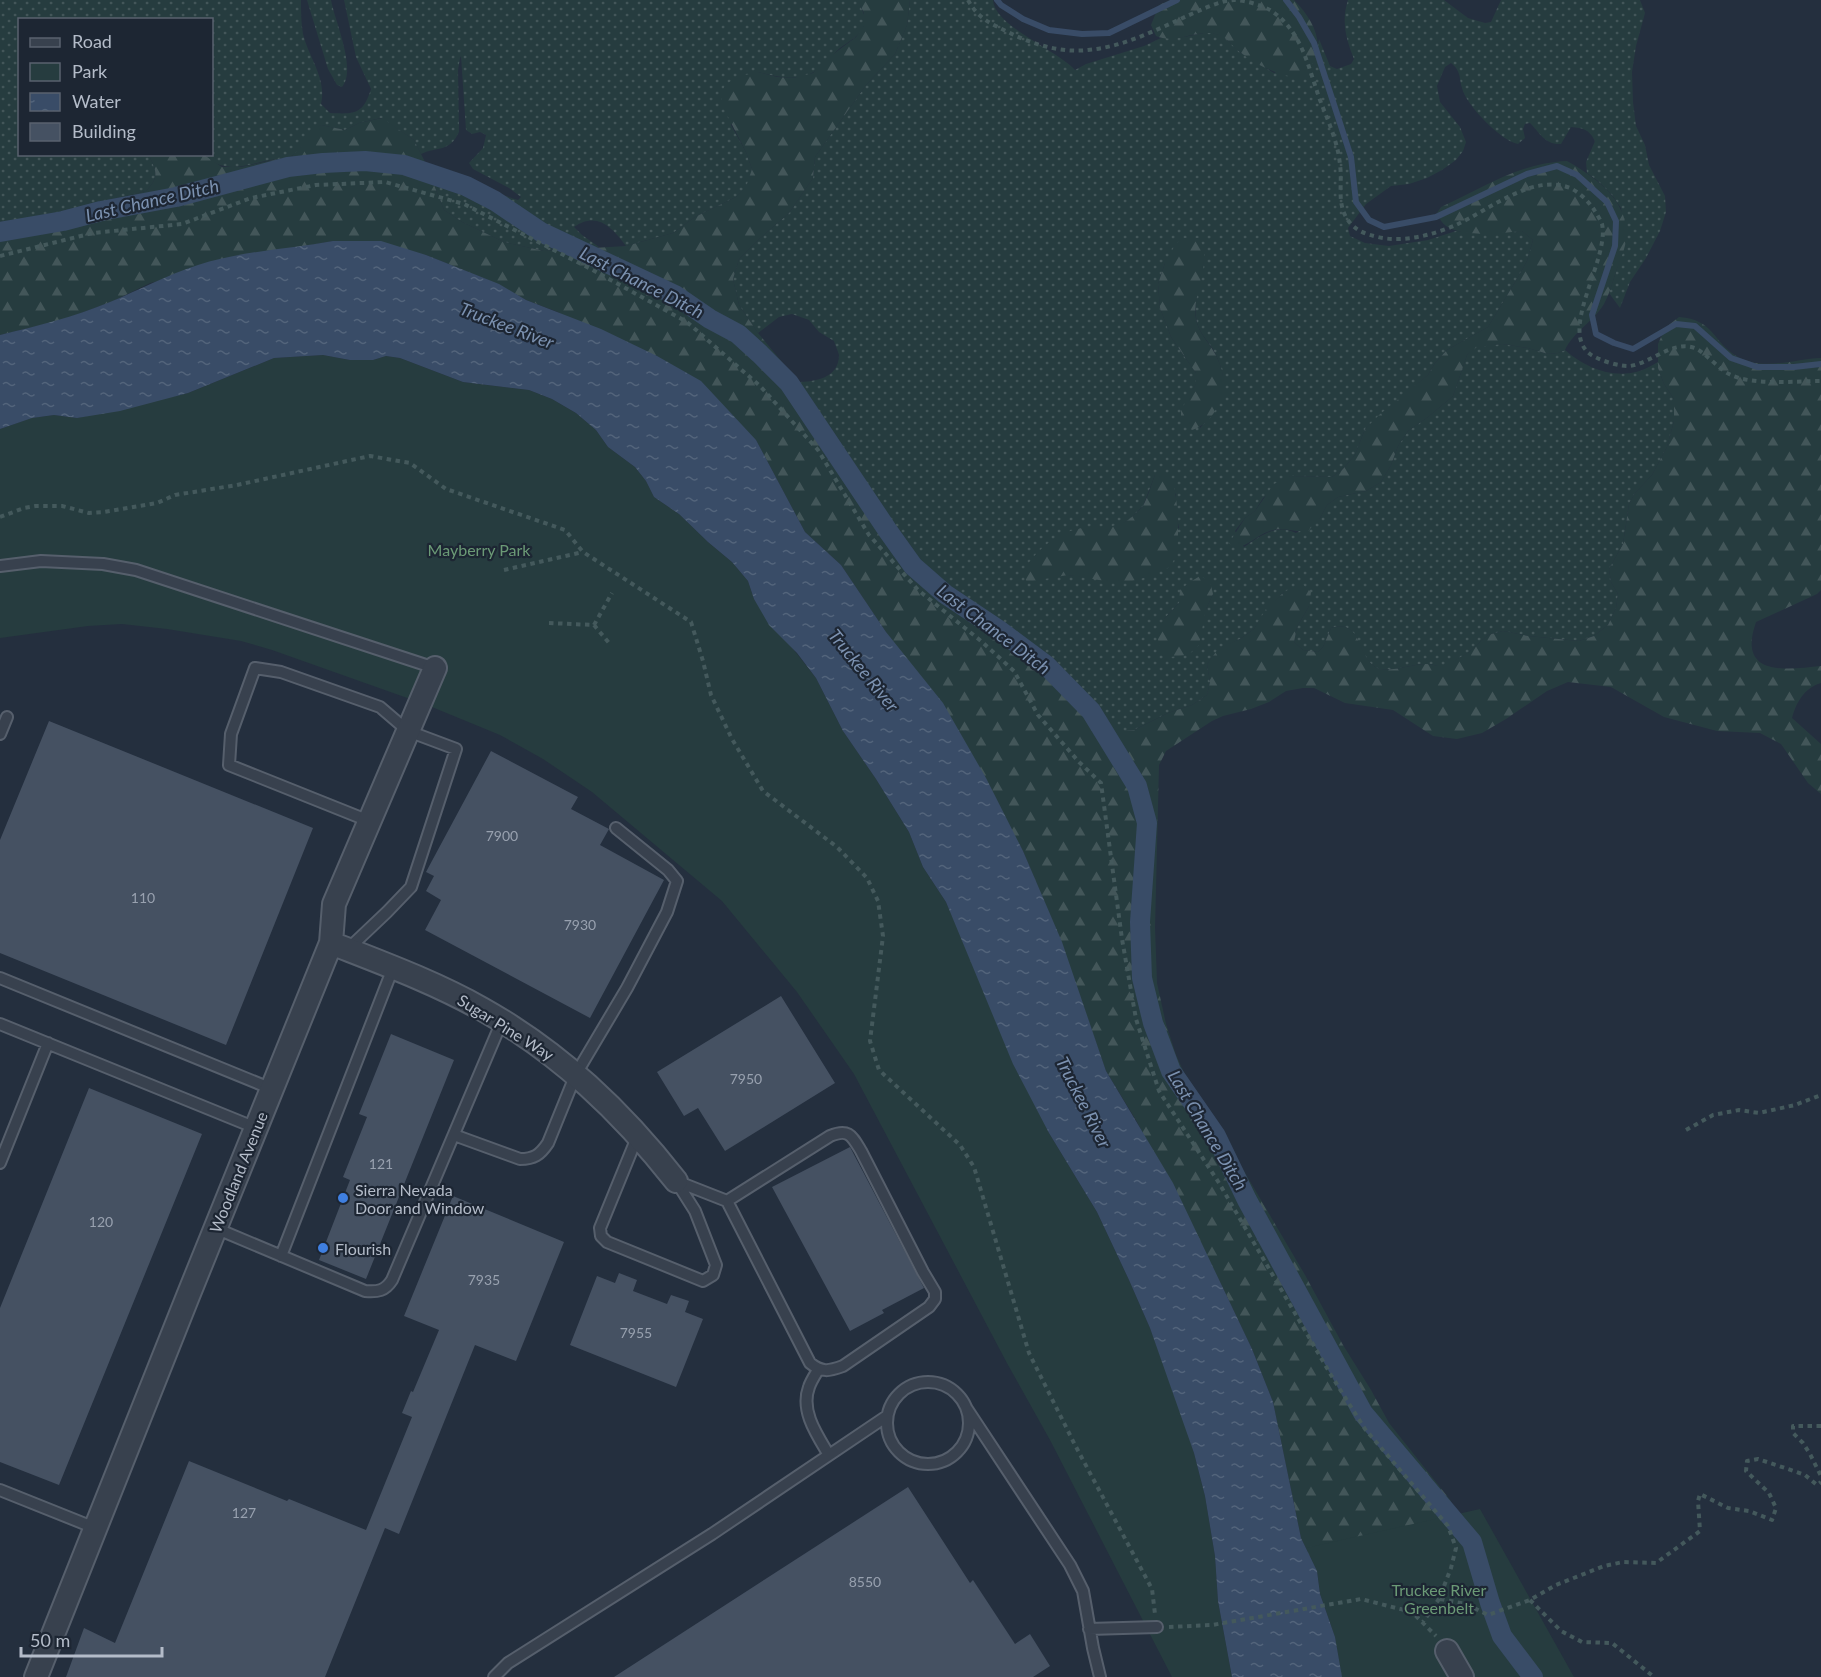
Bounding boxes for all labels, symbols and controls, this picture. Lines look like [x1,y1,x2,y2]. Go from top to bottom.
legend [18,18,213,156]
text: Road [72,30,112,52]
text: Park [72,60,108,82]
text: Water [72,90,121,112]
text: Building [72,120,136,142]
water label: Last Chance Ditch [83,174,221,226]
water label: Last Chance Ditch [576,241,708,323]
water label: Truckee River [457,297,558,353]
park label: Mayberry Park [428,540,531,559]
water label: Last Chance Ditch [933,579,1055,679]
water label: Truckee River [824,625,904,716]
house number: 7900 [486,827,518,844]
house number: 110 [131,889,155,906]
house number: 7930 [564,916,596,933]
street label: Sugar Pine Way [454,990,558,1064]
water label: Truckee River [1052,1053,1117,1152]
water label: Last Chance Ditch [1163,1066,1253,1194]
house number: 7950 [730,1070,762,1087]
street label: Woodland Avenue [205,1109,271,1235]
house number: 121 [369,1155,393,1172]
place label: Sierra Nevada Door and Window [355,1180,485,1217]
marker: Sierra Nevada Door and Window [336,1191,350,1205]
house number: 120 [89,1213,113,1230]
place label: Flourish [335,1239,391,1258]
marker: Flourish [316,1241,330,1255]
house number: 7935 [468,1271,500,1288]
house number: 7955 [620,1324,652,1341]
house number: 127 [232,1504,256,1521]
house number: 8550 [849,1573,881,1590]
park label: Truckee River Greenbelt [1392,1580,1487,1617]
scale bar [21,1620,162,1658]
text: 50 m [30,1629,70,1651]

